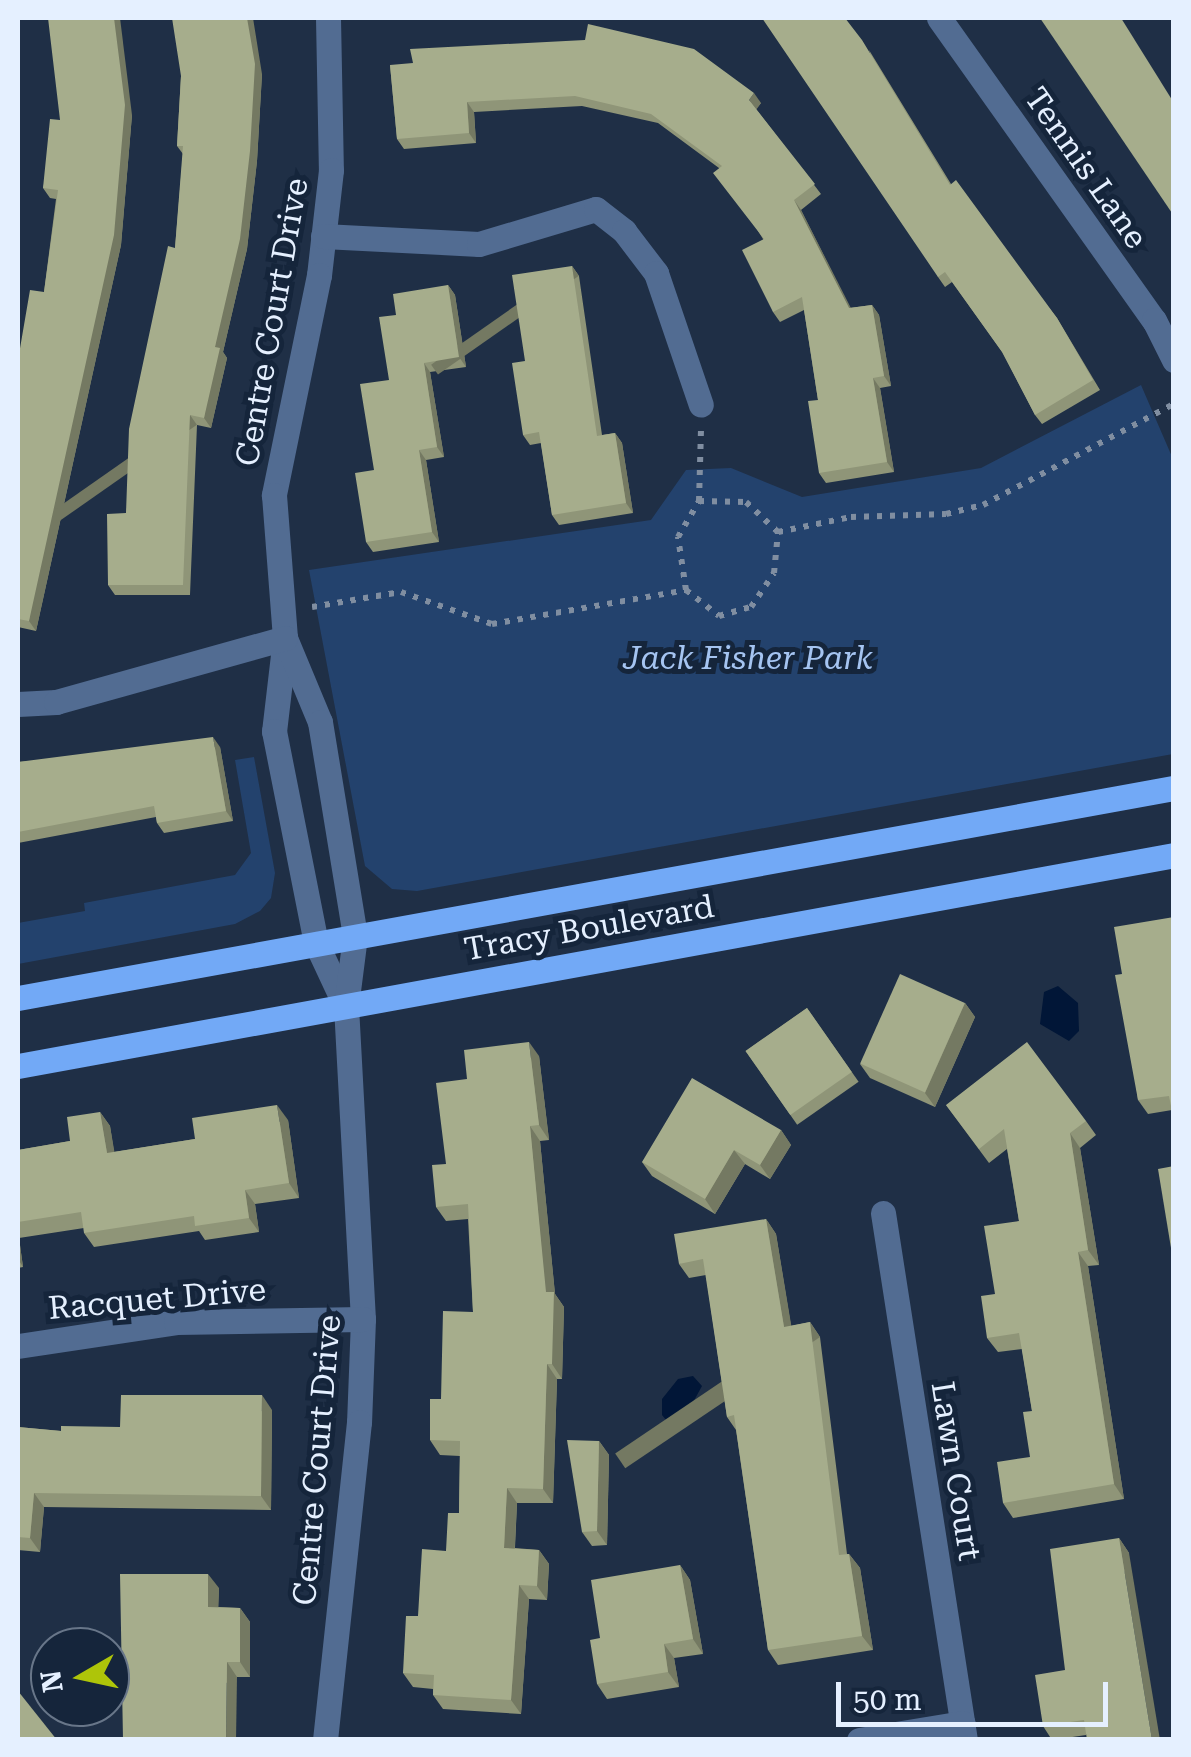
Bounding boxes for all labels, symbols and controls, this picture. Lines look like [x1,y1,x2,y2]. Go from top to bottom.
street label: Tennis Lane [1016,80,1156,256]
street label: Centre Court Drive [228,175,316,469]
park label: Jack Fisher Park [623,639,873,677]
street label: Tracy Boulevard [461,887,717,969]
street label: Racquet Drive [47,1270,267,1328]
street label: Centre Court Drive [285,1313,349,1607]
street label: Lawn Court [923,1379,989,1563]
north arrow [30,1627,130,1727]
scale bar [841,1662,1114,1724]
text: N [34,1668,70,1695]
text: 50 m [853,1682,922,1717]

